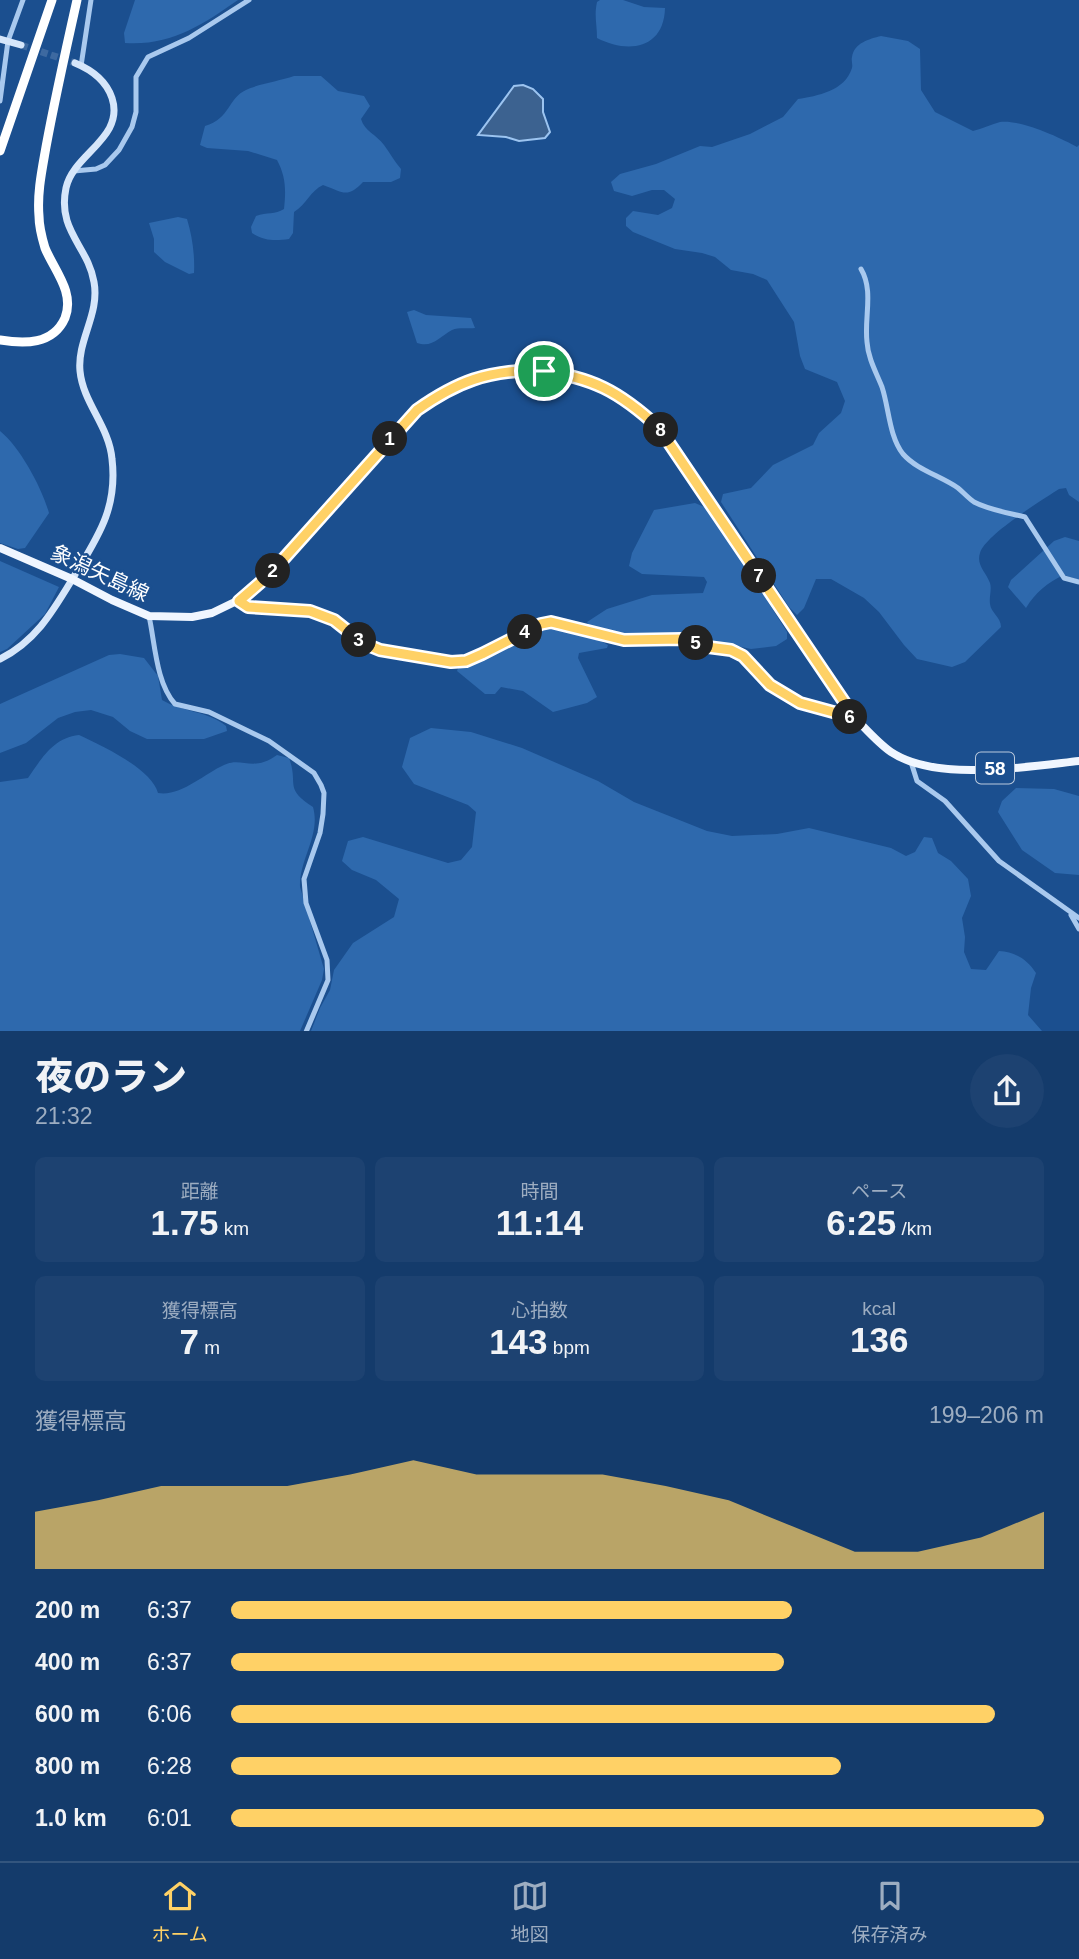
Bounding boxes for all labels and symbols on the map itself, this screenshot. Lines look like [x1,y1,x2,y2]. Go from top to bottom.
pin [514,341,574,401]
pin: 8 [644,412,678,448]
pin: 1 [372,422,408,457]
street label: 象潟矢島線 [48,540,152,606]
pin: 2 [256,554,290,588]
pin: 7 [742,558,776,594]
pin: 4 [508,614,542,650]
pin: 3 [342,622,376,658]
pin: 5 [678,626,714,660]
pin: 6 [832,700,868,734]
road number: 58 [976,752,1014,783]

